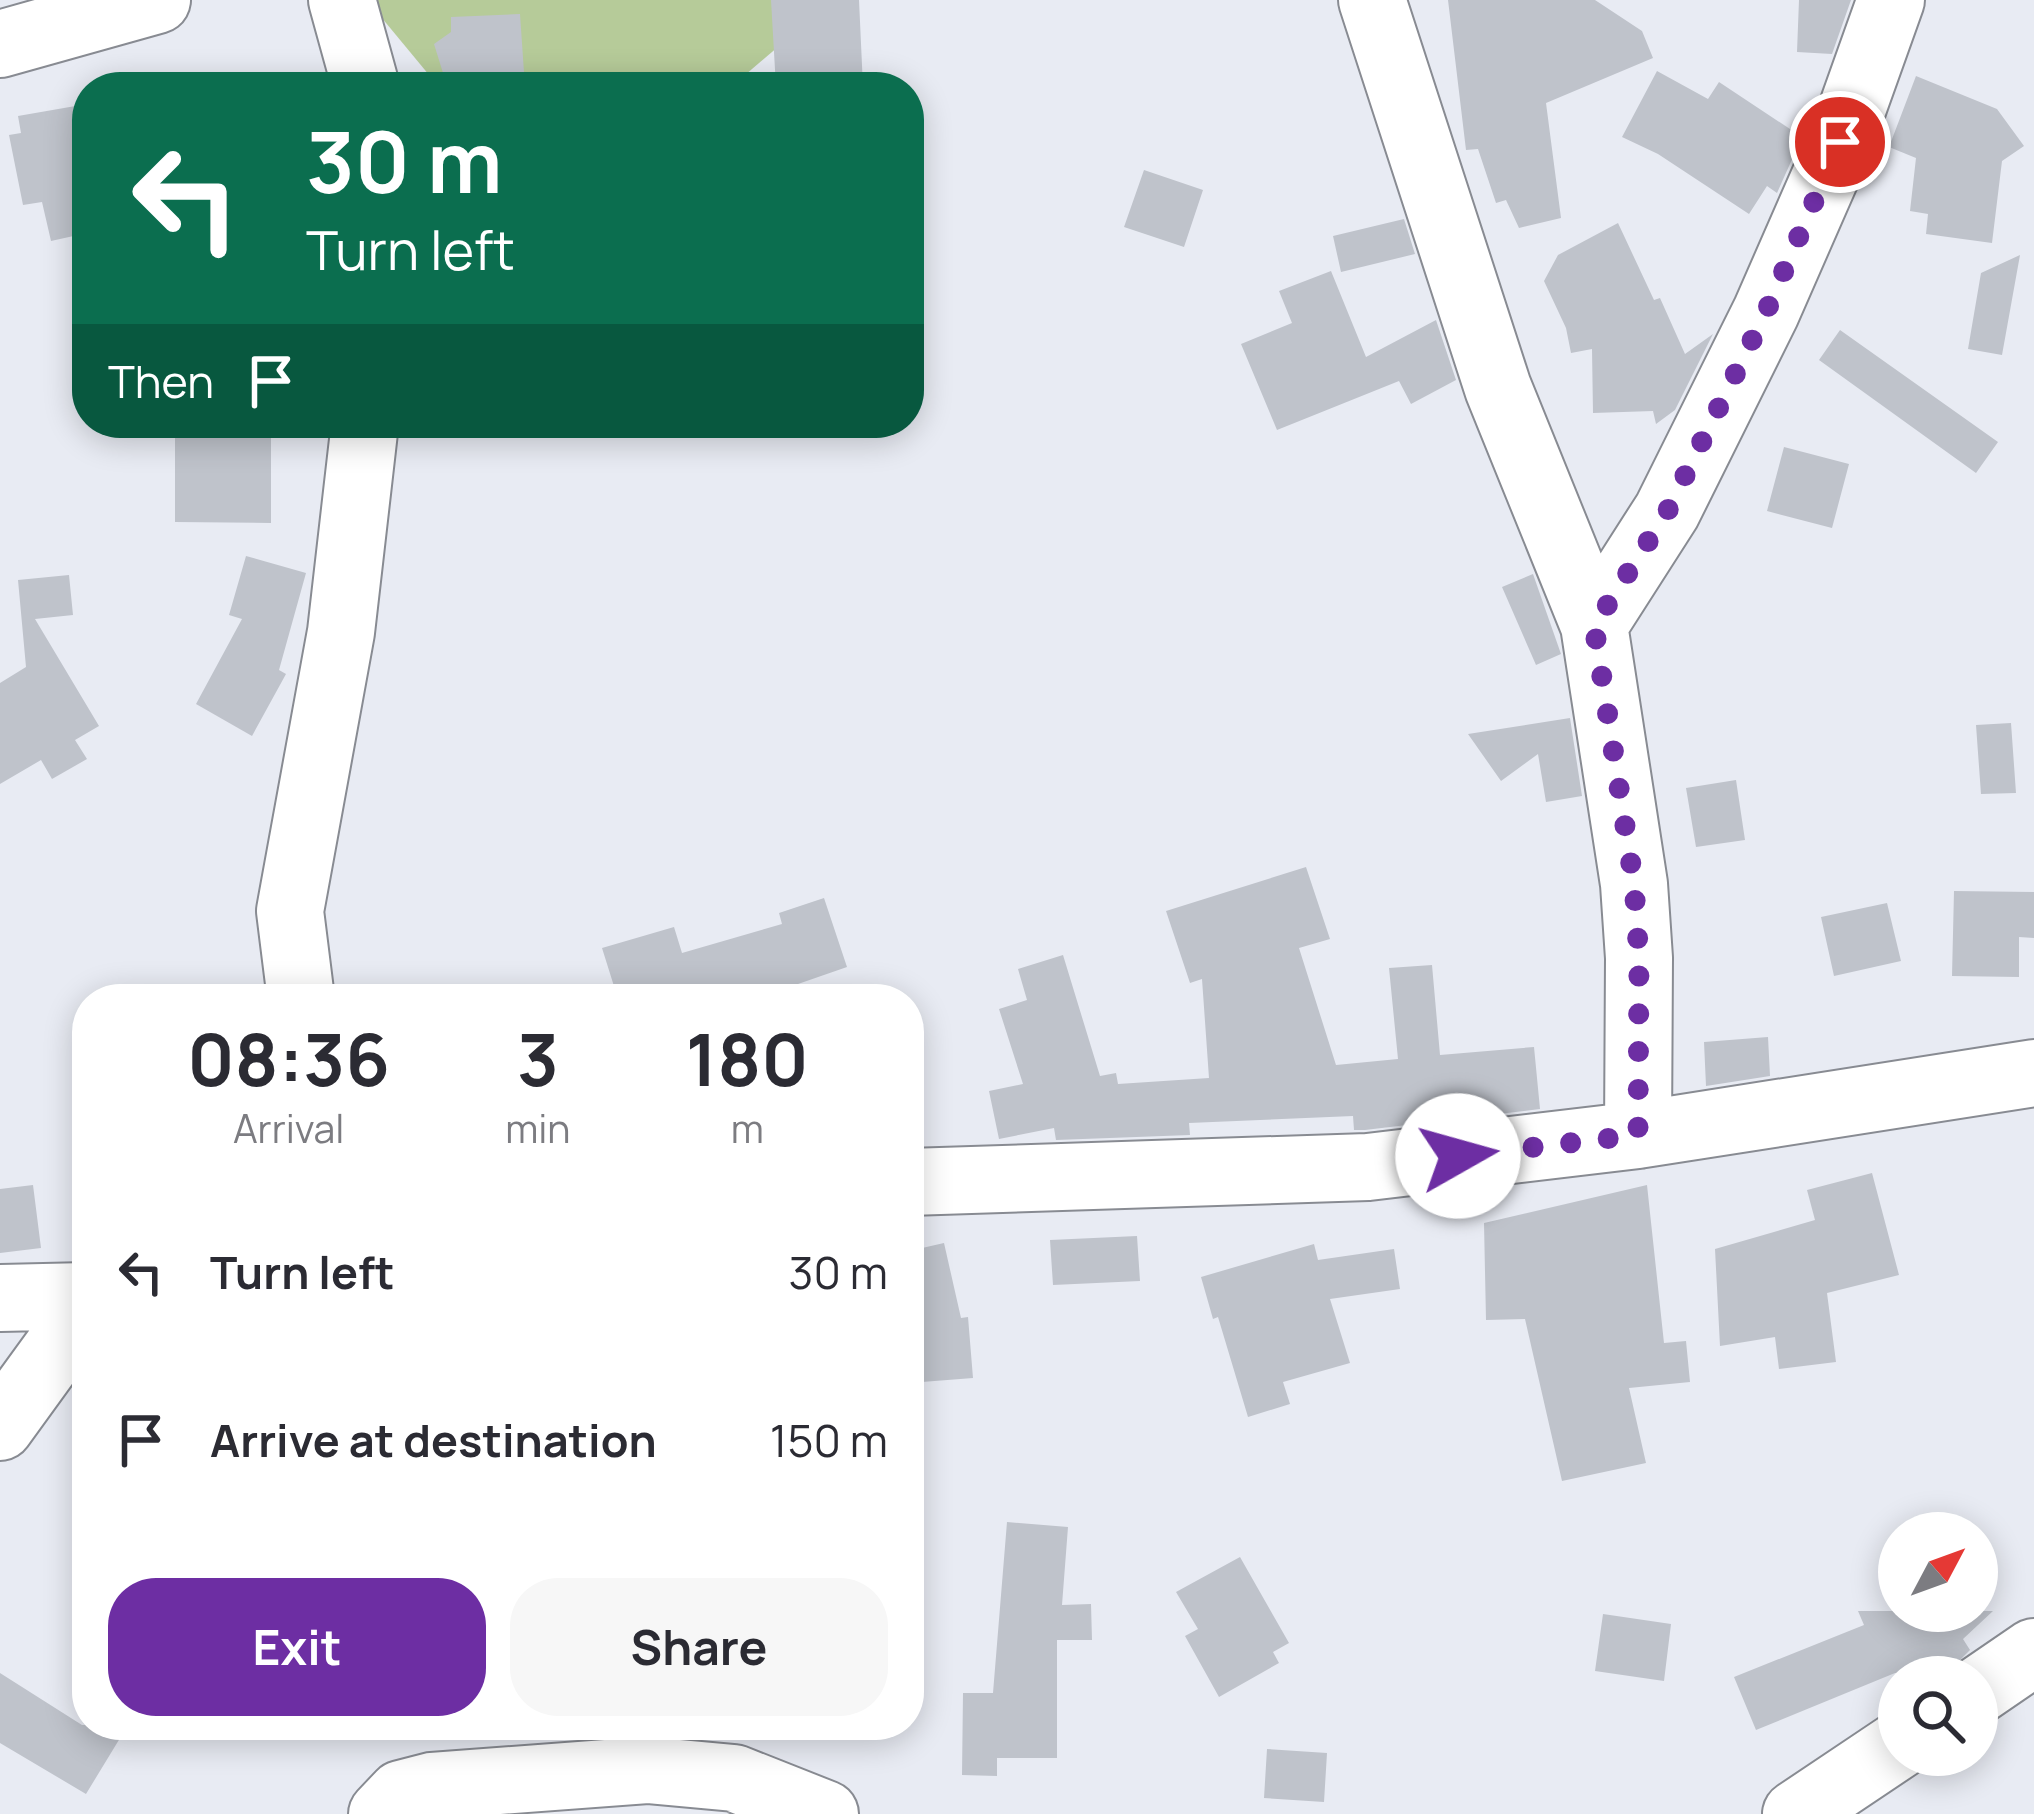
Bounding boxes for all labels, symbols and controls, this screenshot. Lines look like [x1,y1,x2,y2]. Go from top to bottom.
pin [1789,91,1891,193]
text: 30 m [306,103,502,218]
icon: arrive [1807,109,1873,175]
icon: left [108,120,264,276]
text: Turn left [306,212,515,286]
icon: arrive [238,348,304,414]
text: Then [108,350,214,412]
text: 08:36 [187,1009,390,1108]
text: 3 [517,1009,559,1108]
text: 180 [686,1009,809,1108]
position arrow [1395,1093,1521,1219]
text: Arrival [233,1101,344,1155]
text: min [505,1101,571,1155]
text: m [731,1101,764,1155]
icon: left [108,1239,174,1305]
text: Turn left [210,1241,395,1303]
text: 30 m [789,1241,888,1303]
icon: arrive [108,1407,174,1473]
text: Arrive at destination [210,1409,657,1471]
text: 150 m [770,1409,888,1471]
north arrow [1878,1512,1998,1632]
map controls [1878,1512,1998,1776]
button: Exit [108,1578,486,1716]
button: Share [510,1578,888,1716]
button: search [1878,1656,1998,1776]

